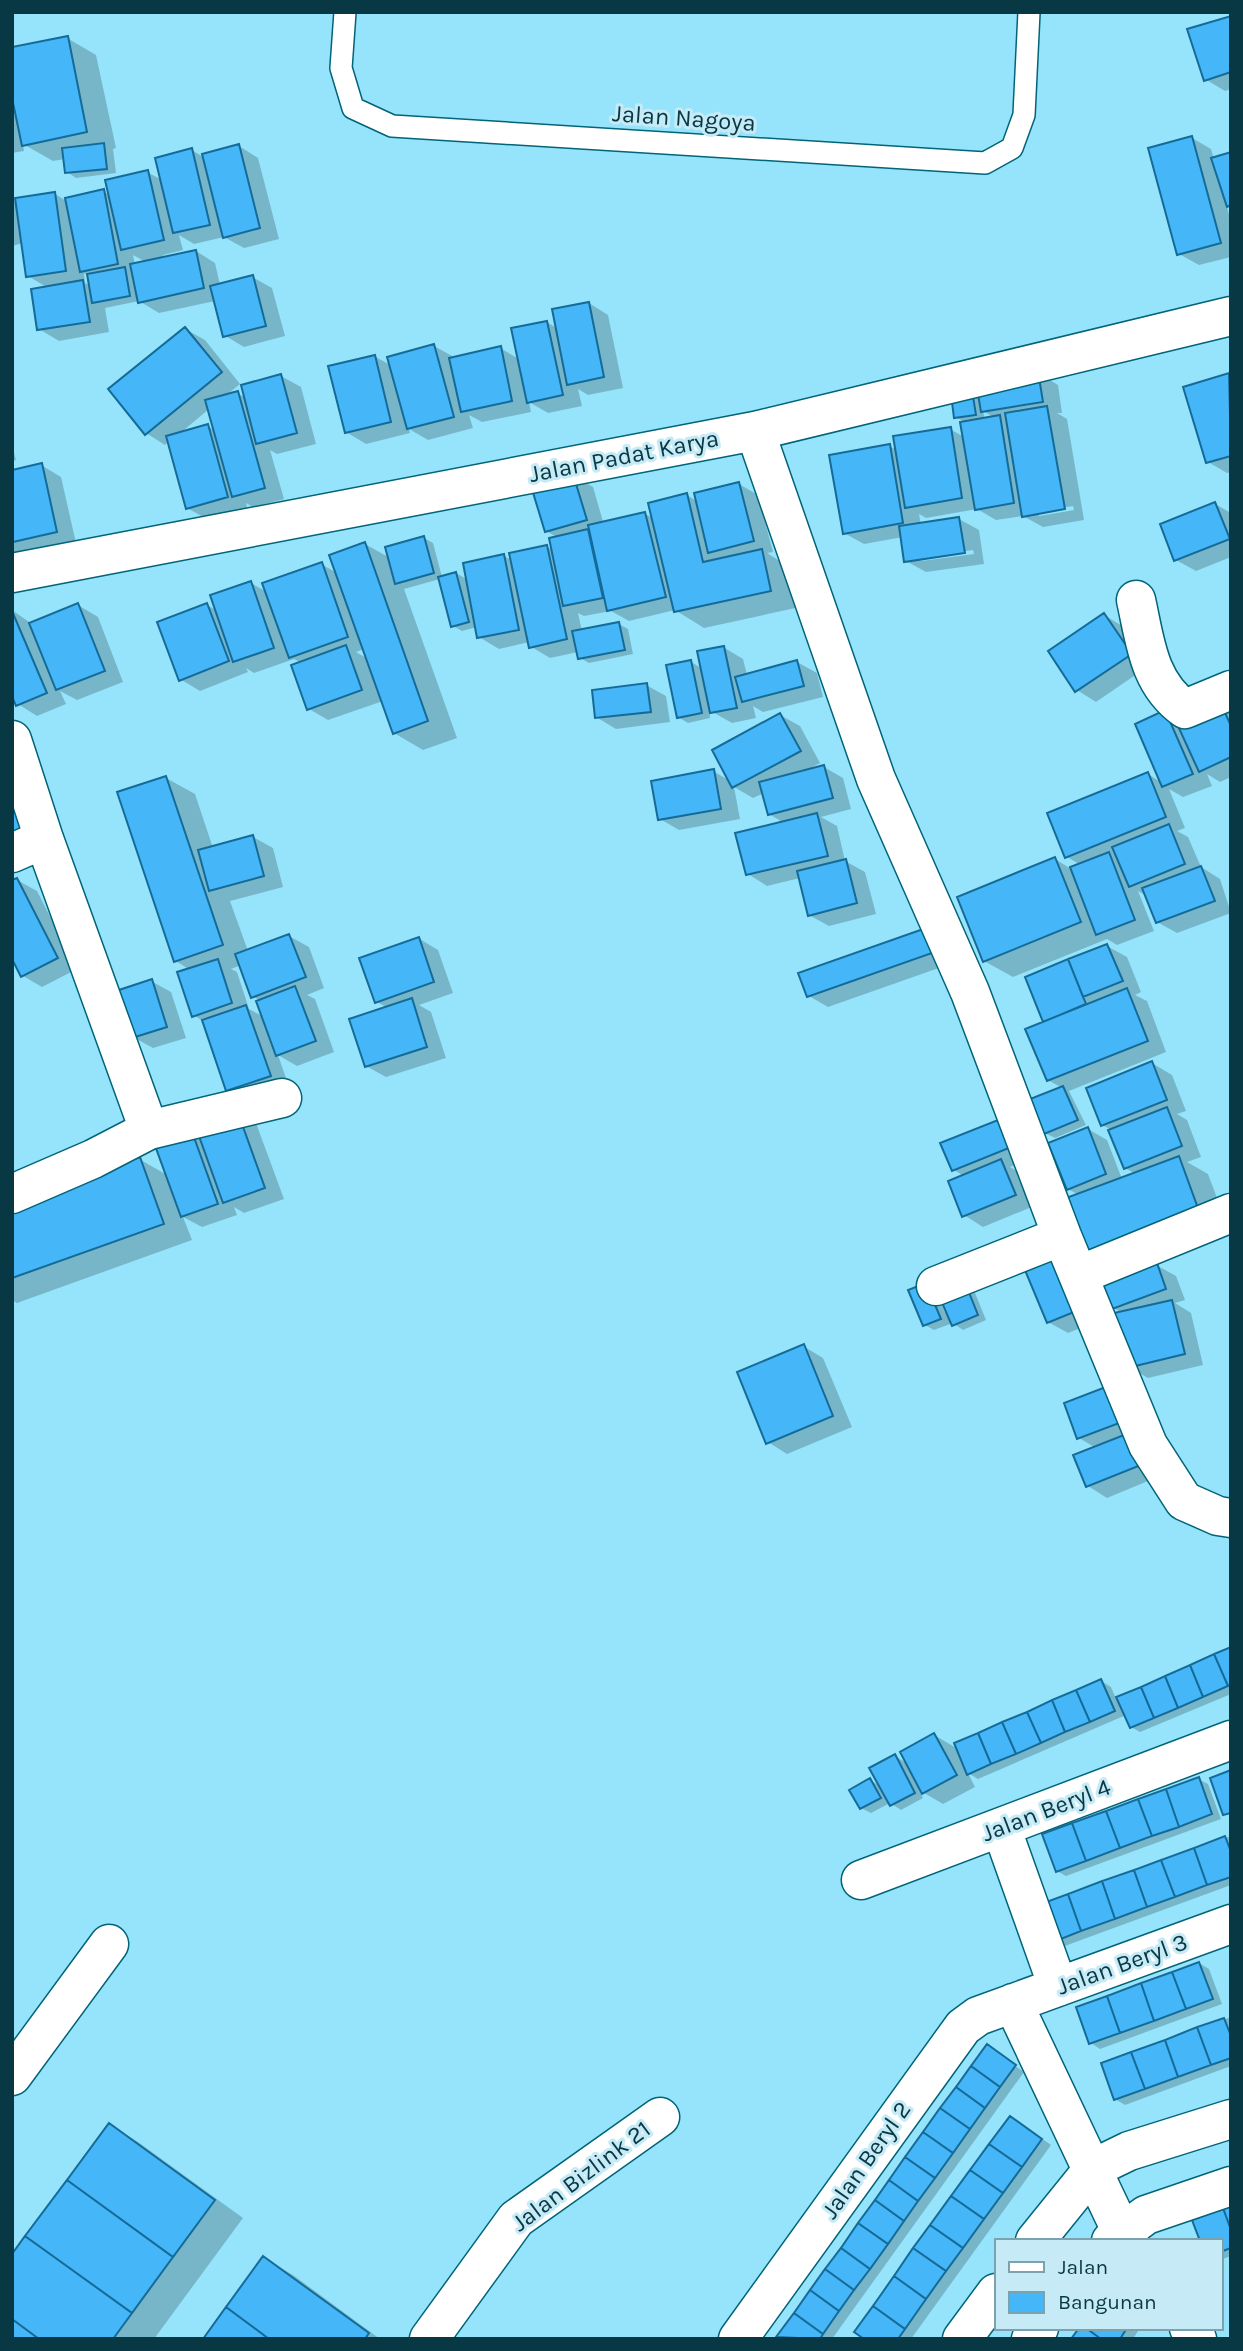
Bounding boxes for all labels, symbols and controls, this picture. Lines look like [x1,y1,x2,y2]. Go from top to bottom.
street label: Jalan Nagoya [611,99,757,137]
street label: Jalan Padat Karya [527,424,721,488]
street label: Jalan Beryl 4 [978,1773,1114,1847]
street label: Jalan Beryl 3 [1053,1927,1191,2001]
street label: Jalan Beryl 2 [815,2096,917,2224]
street label: Jalan Bizlink 21 [506,2115,656,2237]
legend [995,2239,1222,2330]
text: Jalan [1058,2255,1108,2279]
text: Bangunan [1058,2290,1157,2314]

